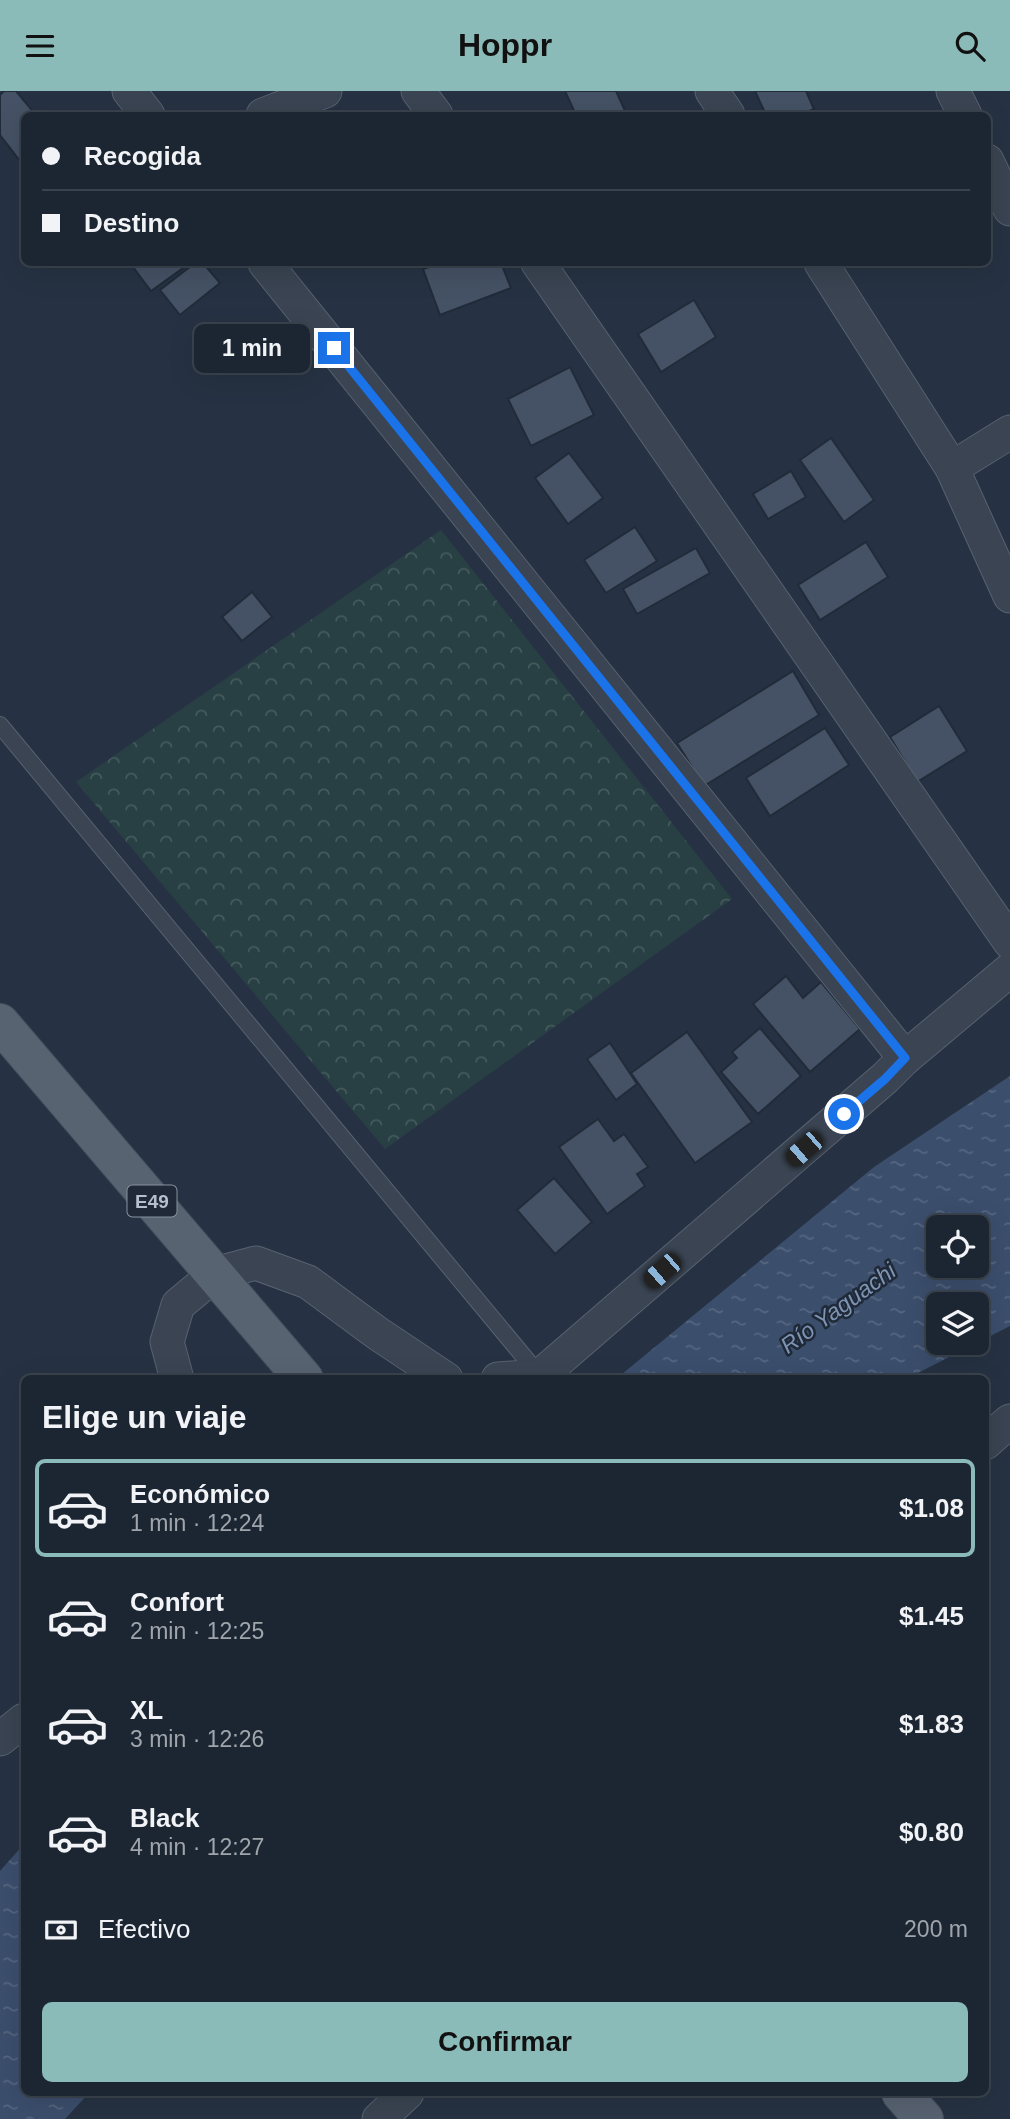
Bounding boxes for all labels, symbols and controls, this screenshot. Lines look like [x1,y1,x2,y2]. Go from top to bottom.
icon: menu [21,27,59,65]
text: Hoppr [458,27,552,63]
icon: search [951,27,989,65]
text: Recogida [84,141,201,171]
text: Destino [84,208,179,238]
callout: 1 min [194,323,310,373]
route end [318,332,350,364]
text: 1 min [222,335,282,361]
route start [828,1098,860,1130]
car [782,1127,827,1171]
road number: E49 [128,1185,176,1217]
map controls [926,1215,989,1355]
button: locate [926,1215,989,1278]
car [640,1249,685,1293]
water label: Río Yaguachi [775,1257,901,1358]
button: layers [926,1292,989,1355]
text: Elige un viaje [42,1399,247,1435]
icon: car [46,1477,109,1540]
text: Económico [130,1479,270,1509]
text: $1.08 [899,1493,964,1523]
text: 1 min · 12:24 [130,1510,264,1536]
icon: car [46,1585,109,1648]
text: Confort [130,1587,224,1617]
text: $1.45 [899,1601,964,1631]
text: 2 min · 12:25 [130,1618,264,1644]
icon: car [46,1693,109,1756]
text: XL [130,1695,163,1725]
text: $1.83 [899,1709,964,1739]
text: 3 min · 12:26 [130,1726,264,1752]
icon: car [46,1801,109,1864]
text: Black [130,1803,199,1833]
text: $0.80 [899,1817,964,1847]
text: 4 min · 12:27 [130,1834,264,1860]
icon: cash [42,1911,80,1949]
text: Efectivo [98,1914,191,1944]
text: 200 m [904,1916,968,1942]
button: Confirmar [42,2002,968,2082]

